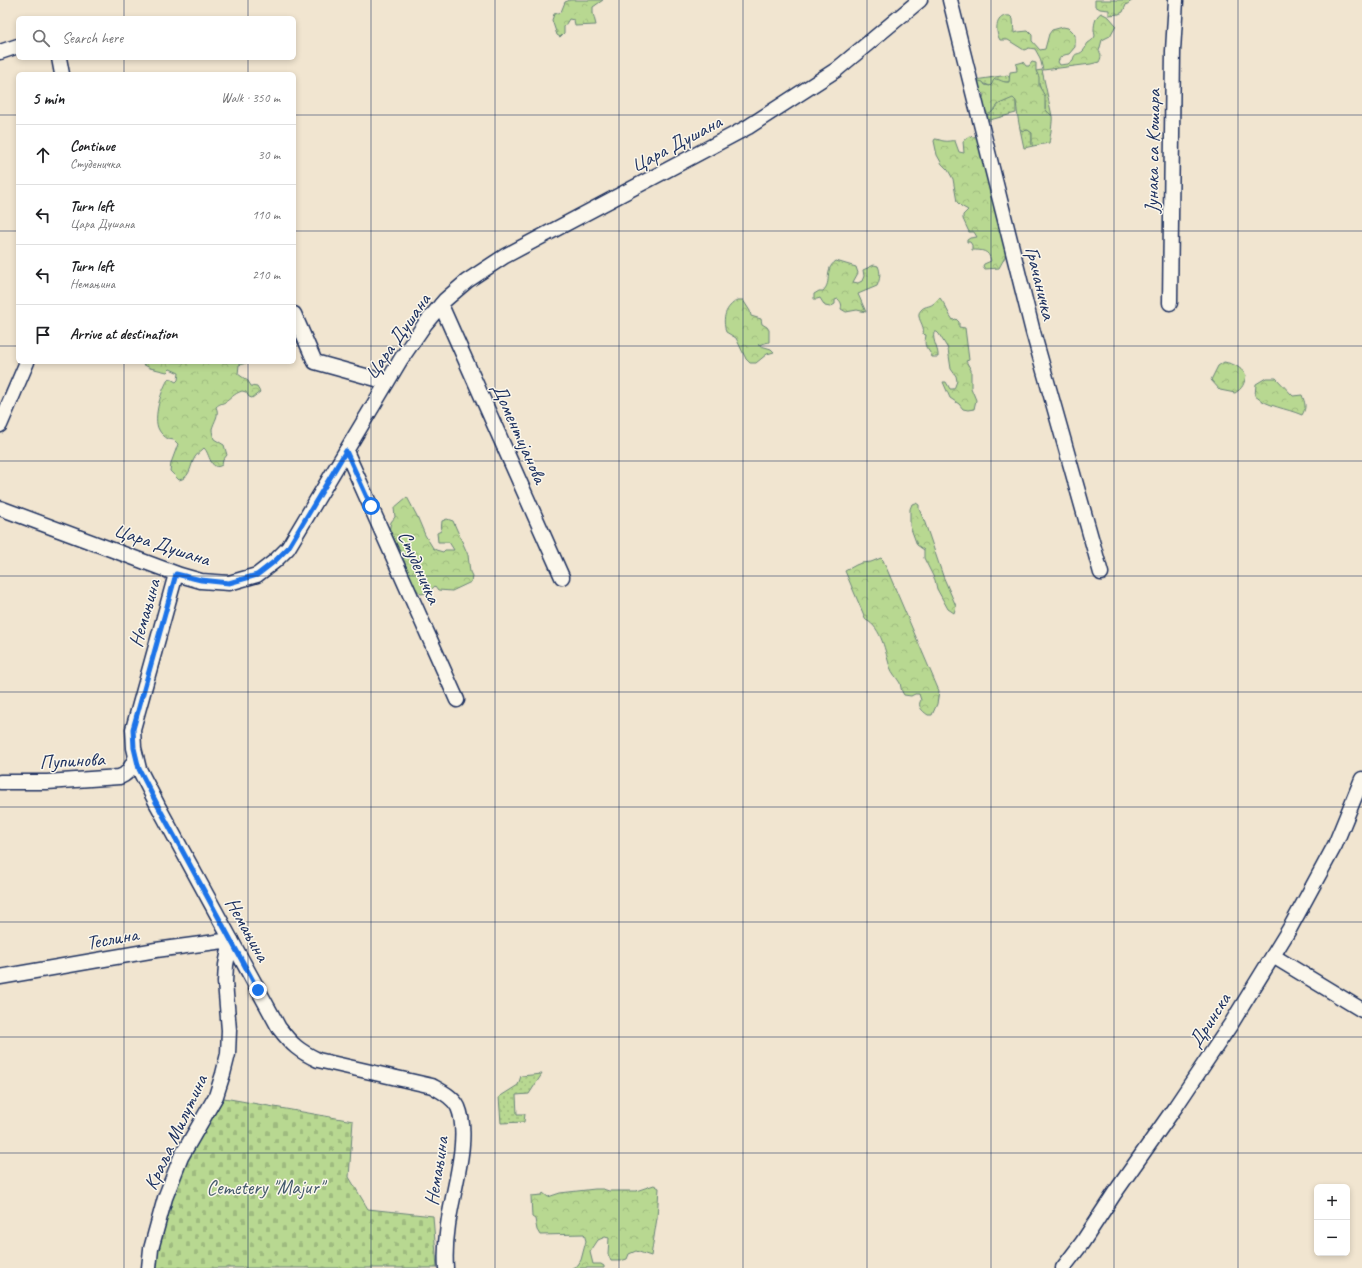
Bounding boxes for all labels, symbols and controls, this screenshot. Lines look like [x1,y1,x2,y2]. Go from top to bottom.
search box [16,16,296,60]
icon: search [30,27,52,49]
text: Search here [62,29,123,48]
text: 5 min [32,88,64,109]
street label: Јунака са Кошара [1139,88,1166,214]
text: Walk · 350 m [221,90,280,106]
street label: Цара Душана [627,108,728,178]
text: Continue [70,137,115,156]
icon: ahead [32,144,54,166]
text: 30 m [258,147,280,163]
text: Студеничка [70,156,120,172]
text: Turn left [70,197,113,216]
icon: left [32,204,54,226]
text: 110 m [252,207,280,223]
text: Цара Душана [70,216,135,232]
street label: Грачаничка [1019,244,1062,323]
text: Turn left [70,257,113,276]
icon: left [32,264,54,286]
text: 210 m [252,267,280,283]
text: Немањина [70,276,115,292]
street label: Цара Душана [359,287,437,384]
icon: arrive [32,324,54,346]
text: Arrive at destination [70,325,177,344]
street label: Доментијанова [486,379,553,489]
route start [362,497,380,515]
street label: Цара Душана [111,517,215,572]
street label: Студеничка [392,527,447,609]
street label: Немањина [123,575,167,650]
street label: Пупинова [39,746,106,775]
street label: Немањина [220,893,276,967]
street label: Теслина [84,921,142,955]
route end [249,981,267,999]
street label: Дринска [1183,987,1237,1052]
street label: Краља Милутина [138,1069,214,1194]
street label: Немањина [419,1133,455,1207]
park label: Cemetery "Majur" [207,1175,328,1200]
map controls [1314,1184,1350,1256]
button: + [1314,1184,1350,1220]
button: − [1314,1220,1350,1256]

